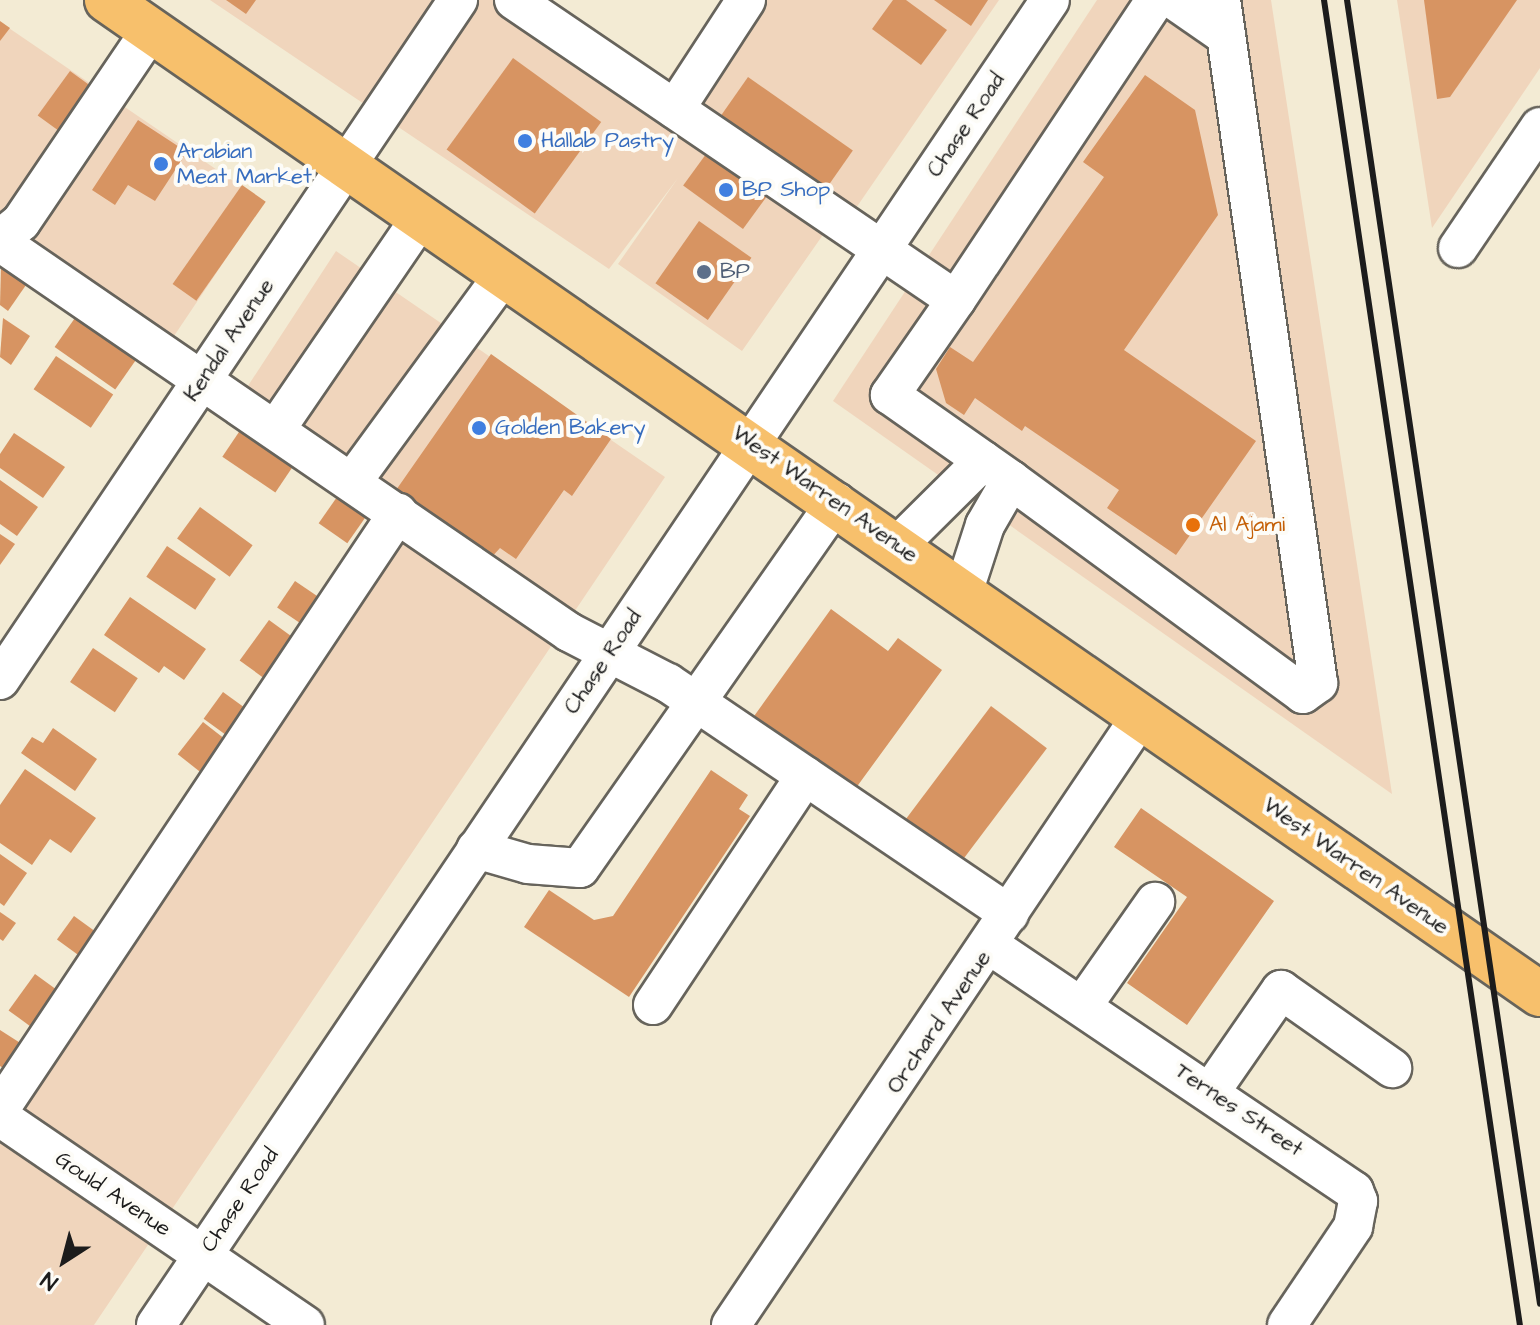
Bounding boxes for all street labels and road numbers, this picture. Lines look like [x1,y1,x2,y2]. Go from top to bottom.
street label: Chase Road [922,68,1010,182]
street label: Kendal Avenue [178,274,280,406]
street label: West Warren Avenue [727,420,923,568]
street label: Chase Road [559,605,647,719]
street label: West Warren Avenue [1258,792,1454,940]
street label: Orchard Avenue [881,946,997,1098]
street label: Ternes Street [1170,1058,1308,1162]
street label: Chase Road [196,1143,284,1257]
street label: Gould Avenue [50,1146,176,1242]

